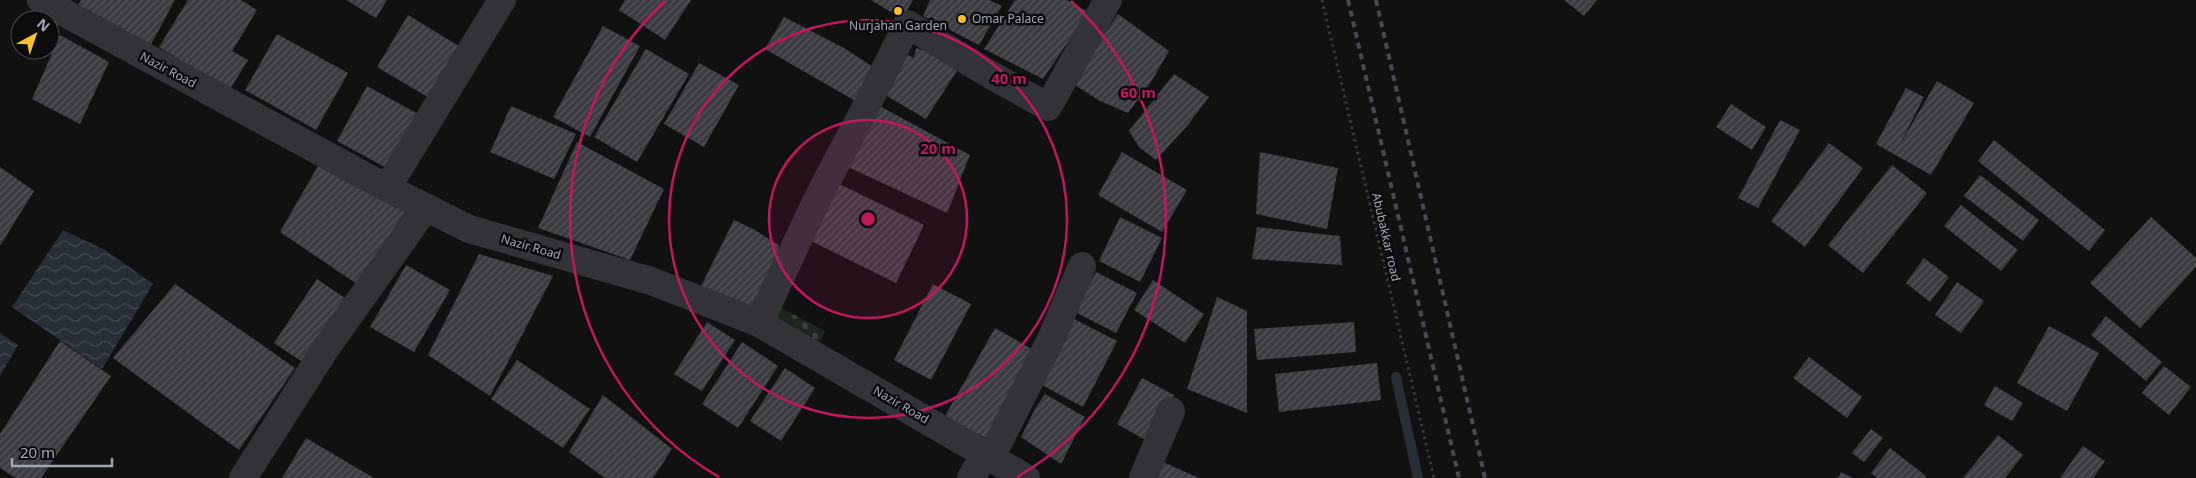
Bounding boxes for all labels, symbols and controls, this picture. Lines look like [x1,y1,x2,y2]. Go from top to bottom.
marker: Nurjahan Garden [892,5,904,17]
north arrow [10,10,60,60]
place label: Omar Palace [972,10,1044,27]
marker: Omar Palace [956,13,968,25]
text: N [33,14,54,36]
place label: Nurjahan Garden [849,17,947,34]
street label: Nazir Road [137,48,199,92]
text: 40 m [991,68,1027,88]
text: 60 m [1120,82,1156,102]
text: 20 m [920,138,956,158]
street label: Abubakkar road [1368,191,1405,283]
centre of rings [859,210,877,228]
street label: Nazir Road [499,230,563,263]
street label: Nazir Road [870,382,932,427]
scale bar [12,436,112,468]
text: 20 m [20,442,55,462]

